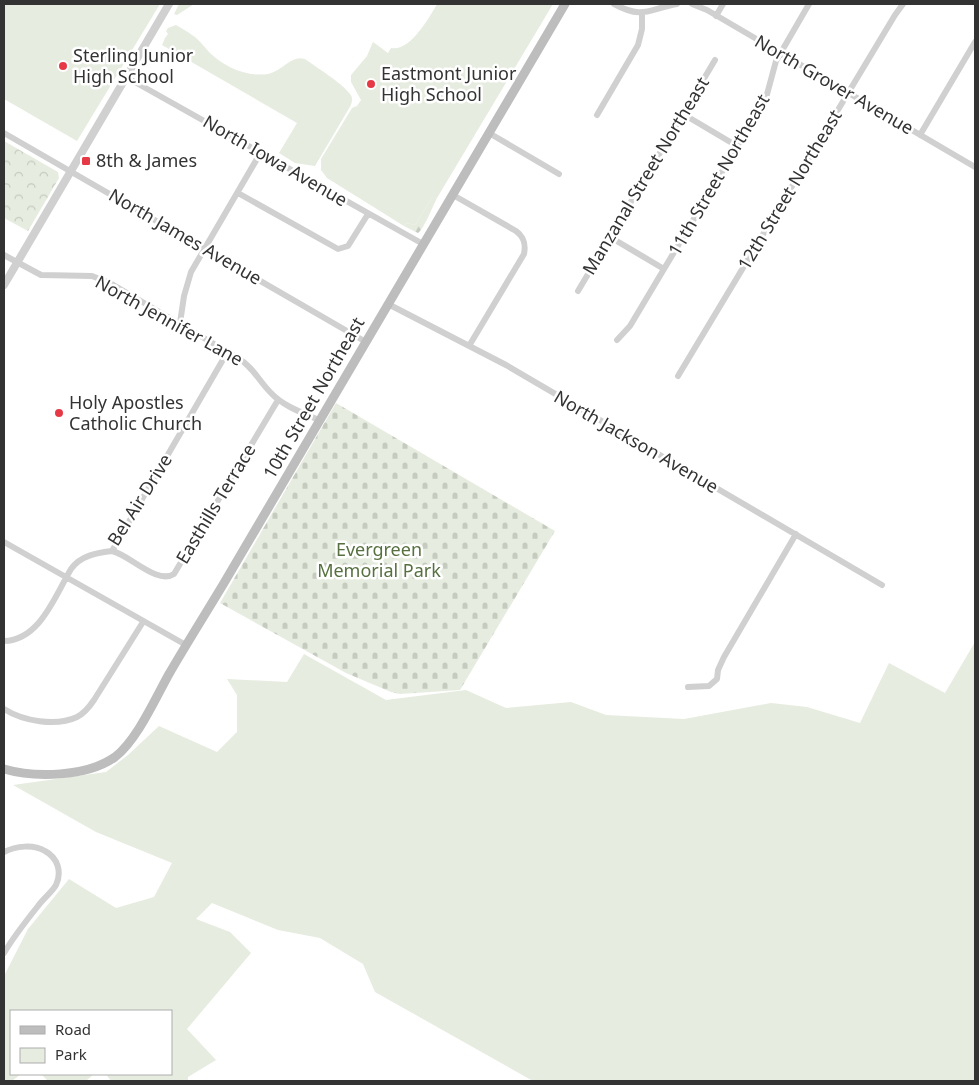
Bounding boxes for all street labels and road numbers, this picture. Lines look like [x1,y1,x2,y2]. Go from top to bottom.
street label: North Grover Avenue [751,29,918,139]
street label: Manzanal Street Northeast [577,72,714,279]
street label: 11th Street Northeast [662,89,774,260]
street label: 12th Street Northeast [732,105,847,274]
street label: North Iowa Avenue [199,109,352,211]
street label: North James Avenue [105,183,266,290]
street label: North Jennifer Lane [91,270,248,371]
street label: 10th Street Northeast [257,312,369,483]
street label: North Jackson Avenue [550,384,723,498]
street label: Easthills Terrace [170,439,260,568]
street label: Bel Air Drive [101,449,177,550]

